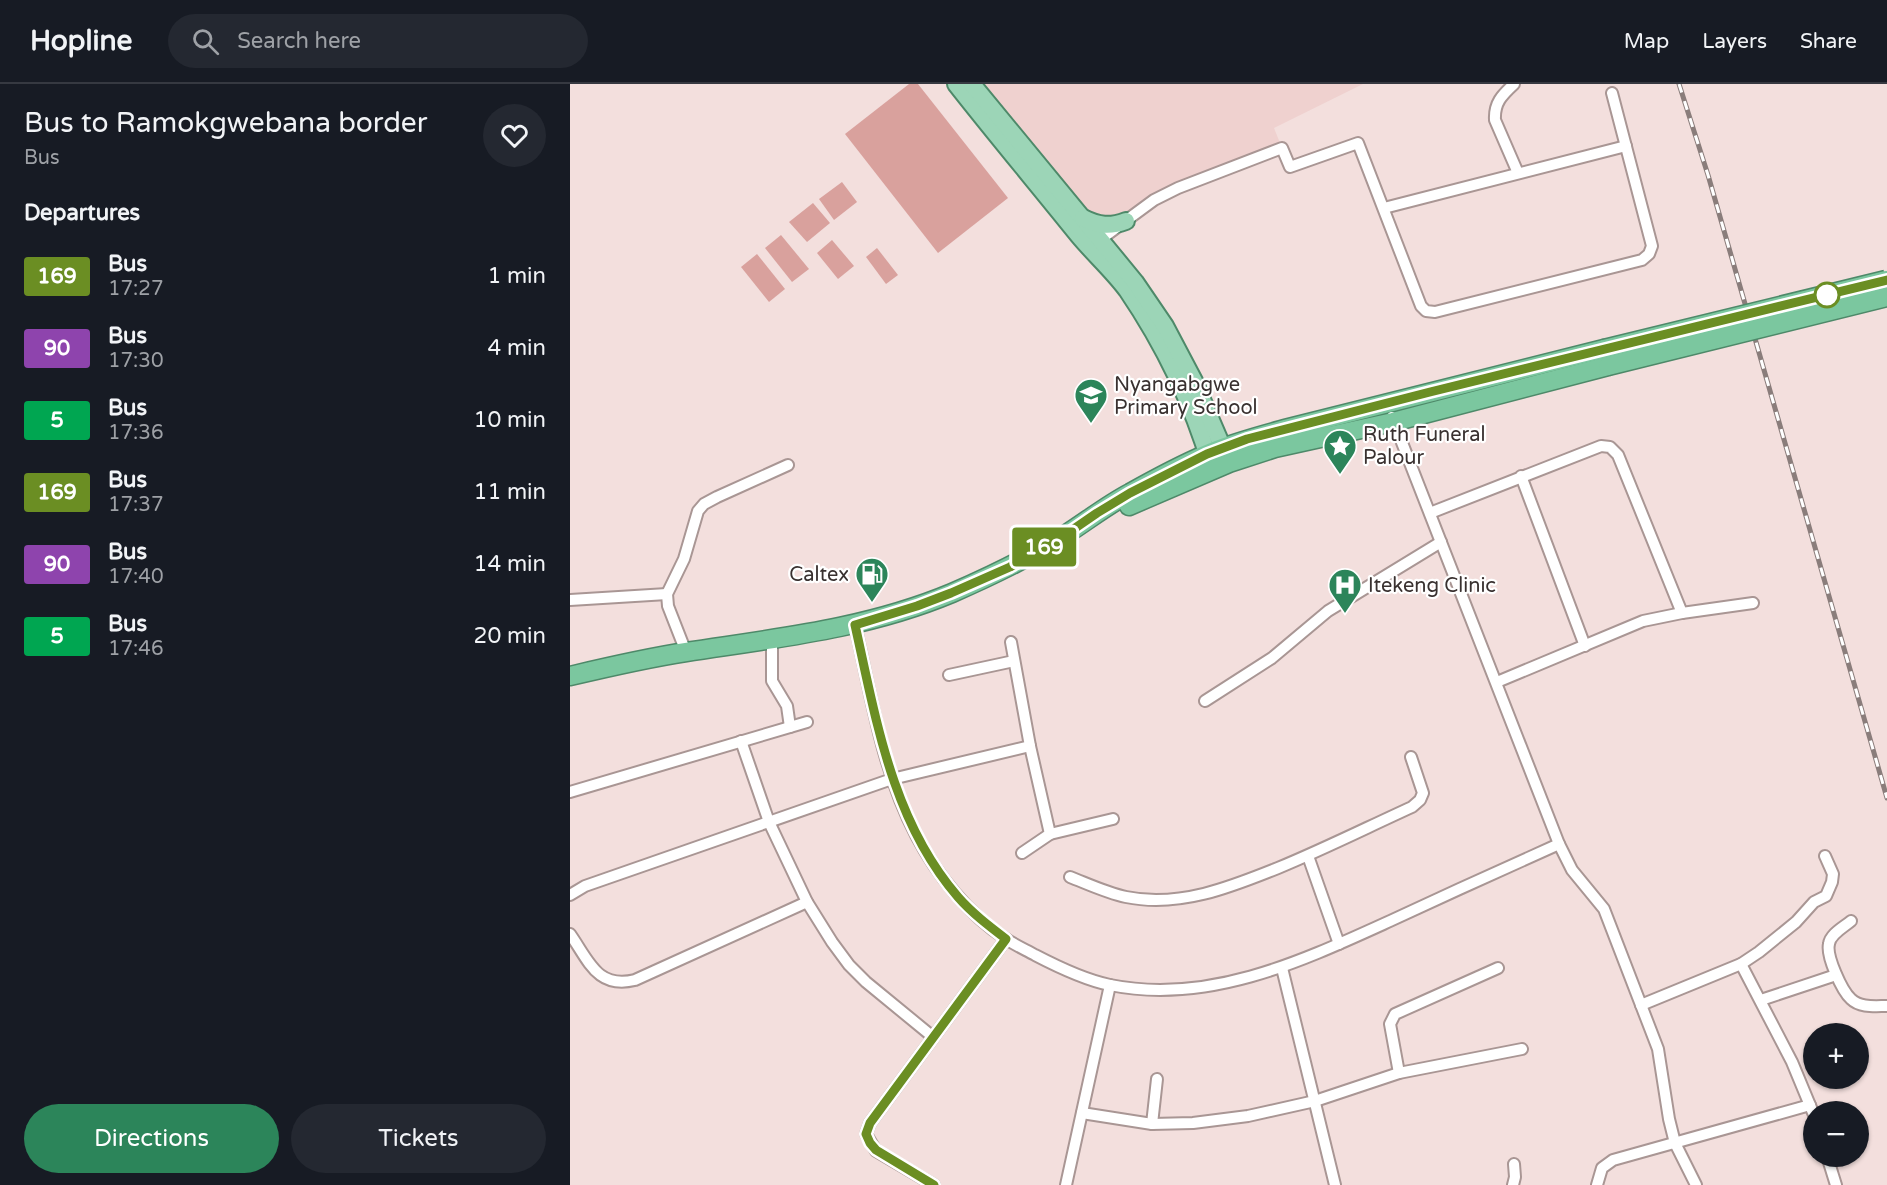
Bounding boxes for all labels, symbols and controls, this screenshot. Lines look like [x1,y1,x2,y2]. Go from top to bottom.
search box [168,14,588,68]
text: Hopline [30,24,132,58]
icon: search [189,25,222,58]
text: Search here [237,28,361,54]
text: Map [1624,29,1669,54]
text: Layers [1702,29,1767,54]
text: Share [1800,29,1857,54]
button: heart [483,104,546,167]
text: Bus to Ramokgwebana border [24,106,427,140]
text: Bus [24,146,60,170]
text: Departures [24,200,140,226]
text: Bus [108,251,147,277]
text: 1 min [487,263,546,289]
text: 169 [37,264,77,289]
text: 17:27 [108,277,163,301]
unlabelled marker [1814,282,1840,308]
text: Bus [108,323,147,349]
text: 4 min [487,335,546,361]
text: 90 [44,336,70,361]
text: 17:30 [108,349,163,373]
place label: Nyangabgwe Primary School [1114,373,1258,420]
school or university icon: Nyangabgwe Primary School [1073,377,1109,424]
text: Bus [108,395,147,421]
text: 10 min [474,407,546,433]
text: 5 [50,408,64,433]
text: 17:36 [108,421,163,445]
place label: Ruth Funeral Palour [1363,423,1485,470]
place icon: Ruth Funeral Palour [1322,428,1358,475]
text: Bus [108,467,147,493]
text: 11 min [474,479,546,505]
text: 169 [37,480,77,505]
text: 17:37 [108,493,163,517]
line badge: 169 [1010,528,1078,566]
text: 169 [1024,535,1064,560]
text: Bus [108,539,147,565]
text: 14 min [474,551,546,577]
text: 90 [44,552,70,577]
fuel station icon: Caltex [854,556,890,603]
place label: Caltex [789,563,849,587]
text: 17:40 [108,565,163,589]
hospital icon: Itekeng Clinic [1327,567,1363,614]
place label: Itekeng Clinic [1368,574,1496,598]
text: Bus [108,611,147,637]
text: 20 min [474,623,546,649]
text: 5 [50,624,64,649]
text: 17:46 [108,637,163,661]
map controls [1803,1023,1869,1167]
button: + [1803,1023,1869,1089]
button: − [1803,1101,1869,1167]
button: Directions [24,1104,279,1173]
button: Tickets [291,1104,546,1173]

